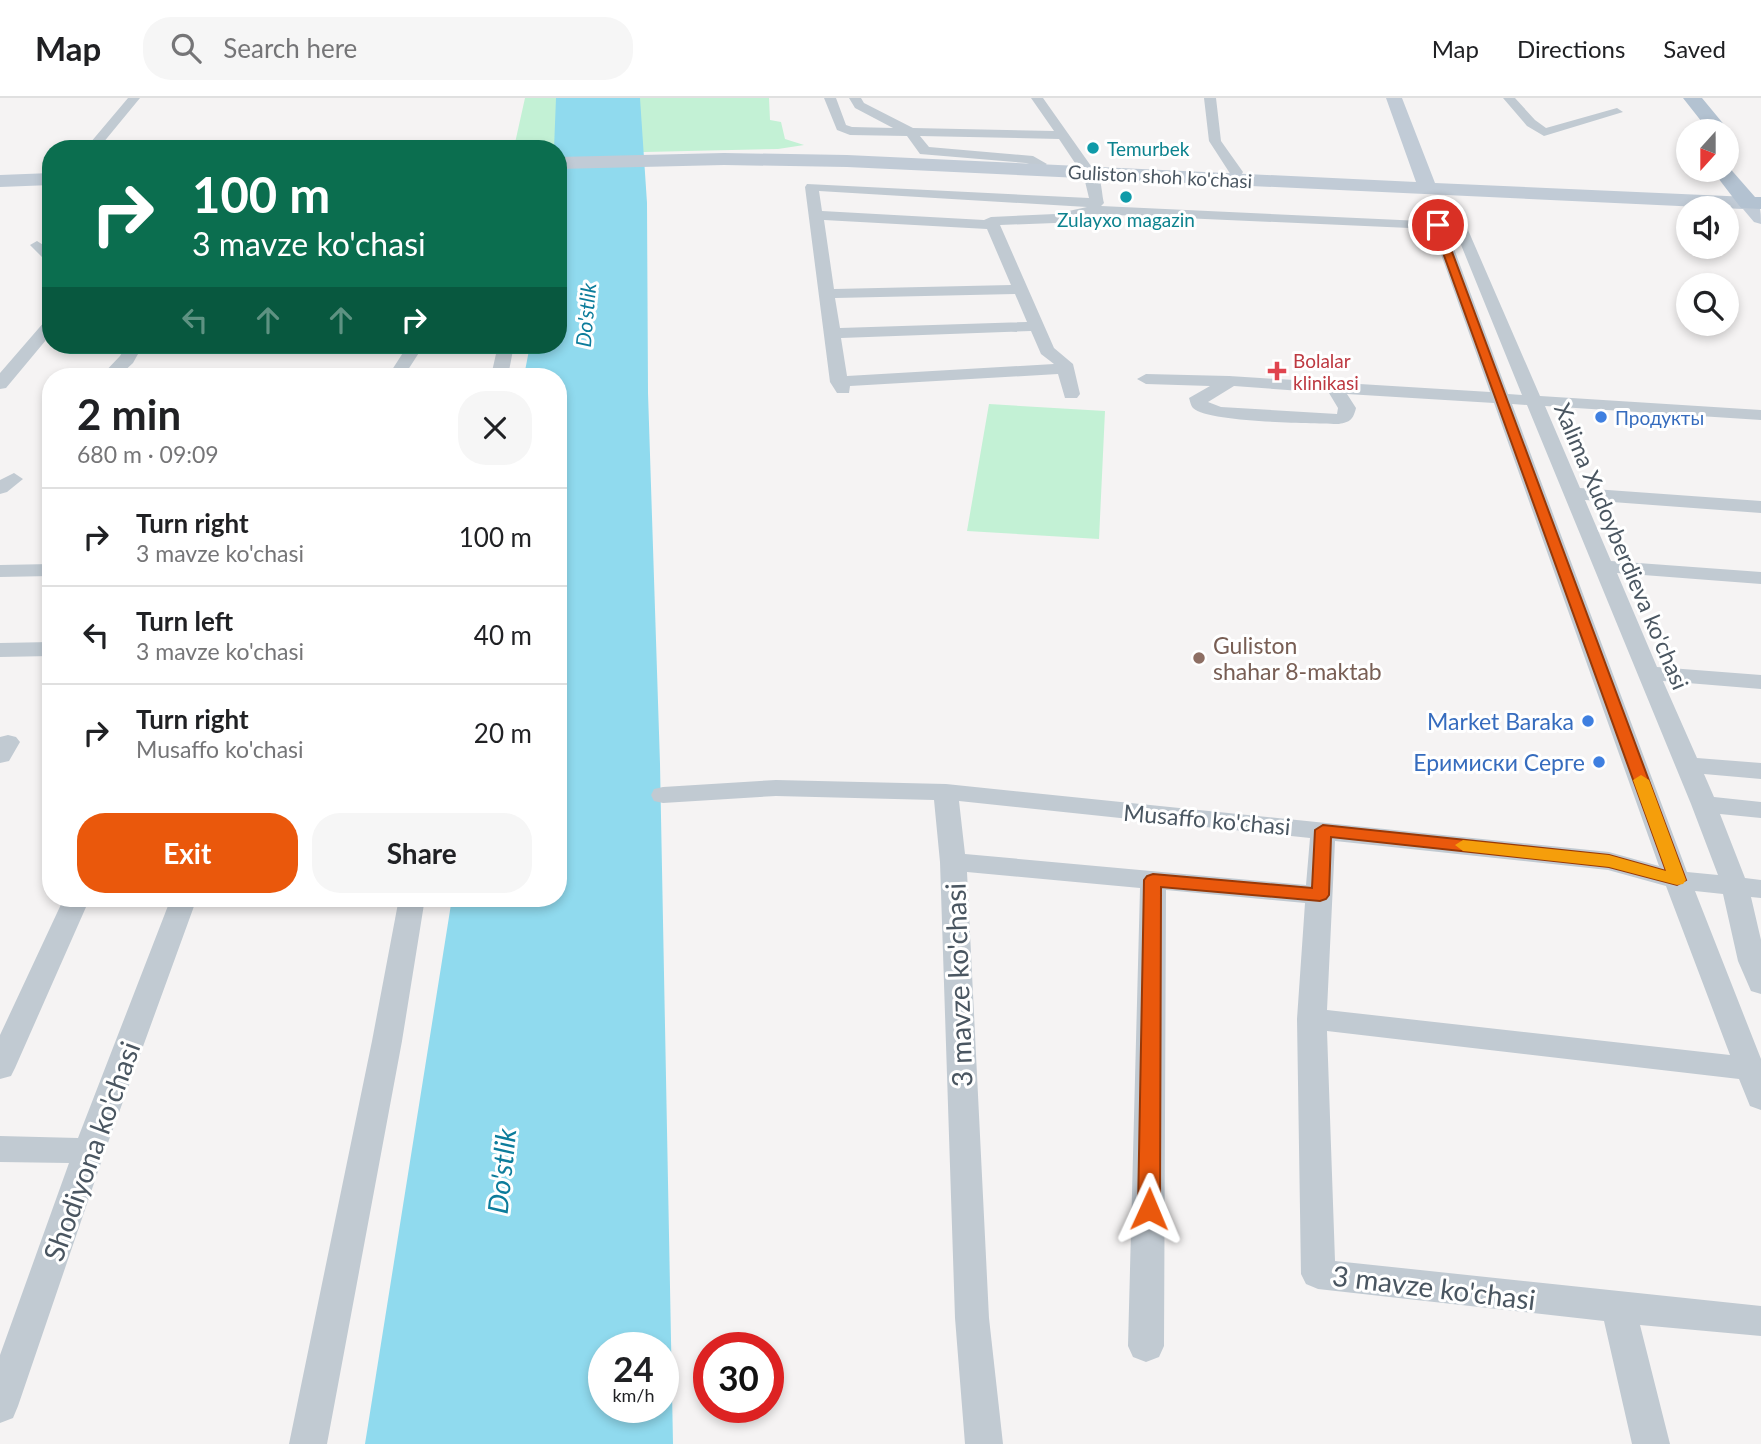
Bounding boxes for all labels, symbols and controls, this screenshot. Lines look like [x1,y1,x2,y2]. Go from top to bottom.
search box [143,17,633,80]
text: Map [35,28,101,68]
icon: search [167,29,205,67]
text: Search here [223,32,357,64]
text: Map [1432,34,1479,63]
text: Directions [1517,34,1625,63]
text: Saved [1663,34,1726,63]
north arrow [1676,119,1740,182]
map controls [1676,119,1739,336]
place label: Temurbek [1107,137,1190,160]
marker: Temurbek [1085,140,1101,156]
street label: Guliston shoh ko'chasi [1067,160,1253,192]
text: 100 m [192,165,330,223]
icon: right [77,168,168,259]
marker: Zulayxo magazin [1118,189,1134,205]
pin [1408,195,1468,255]
button: sound [1676,196,1739,259]
icon: arrive [1419,206,1457,244]
place label: Zulayxo magazin [1057,208,1195,231]
text: 3 mavze ko'chasi [192,224,426,263]
button: search [1676,273,1739,336]
water label: Do'stlik [570,281,600,348]
icon: left [176,301,214,339]
icon: ahead [249,301,287,339]
icon: ahead [322,301,360,339]
icon: right [395,301,433,339]
place label: Bolalar klinikasi [1293,349,1359,394]
marker: Bolalar klinikasi [1267,361,1287,381]
text: 2 min [77,389,181,439]
button: close [458,391,532,465]
street label: Xalima Xudoyberdieva ko'chasi [1549,399,1695,693]
place label: Продукты [1615,406,1704,429]
marker: Продукты [1593,409,1609,425]
text: 680 m · 09:09 [77,440,219,468]
text: Turn right [136,507,249,539]
icon: right [77,518,115,556]
text: 100 m [459,521,532,553]
text: 3 mavze ko'chasi [136,539,304,567]
text: Turn left [136,605,233,637]
icon: left [77,616,115,654]
text: 40 m [474,619,532,651]
place label: Guliston shahar 8-maktab [1213,631,1382,685]
text: 3 mavze ko'chasi [136,637,304,665]
marker: Guliston shahar 8-maktab [1191,650,1207,666]
text: Turn right [136,703,249,735]
place label: Market Baraka [1427,707,1574,735]
marker: Market Baraka [1580,713,1596,729]
icon: right [77,714,115,752]
text: 20 m [474,717,532,749]
text: Musaffo ko'chasi [136,735,304,763]
place label: Еримиски Серге [1413,748,1585,776]
marker: Еримиски Серге [1591,754,1607,770]
street label: Musaffo ko'chasi [1122,798,1292,840]
button: Exit [77,813,298,893]
button: Share [312,813,532,893]
street label: 3 mavze ko'chasi [937,882,979,1088]
street label: Shodiyona ko'chasi [36,1037,146,1265]
water label: Do'stlik [480,1126,522,1215]
position arrow [1112,1172,1186,1246]
street label: 3 mavze ko'chasi [1330,1258,1538,1316]
speed limit sign: 30 [693,1332,784,1423]
text: 24 [613,1347,654,1389]
text: km/h [612,1384,655,1406]

